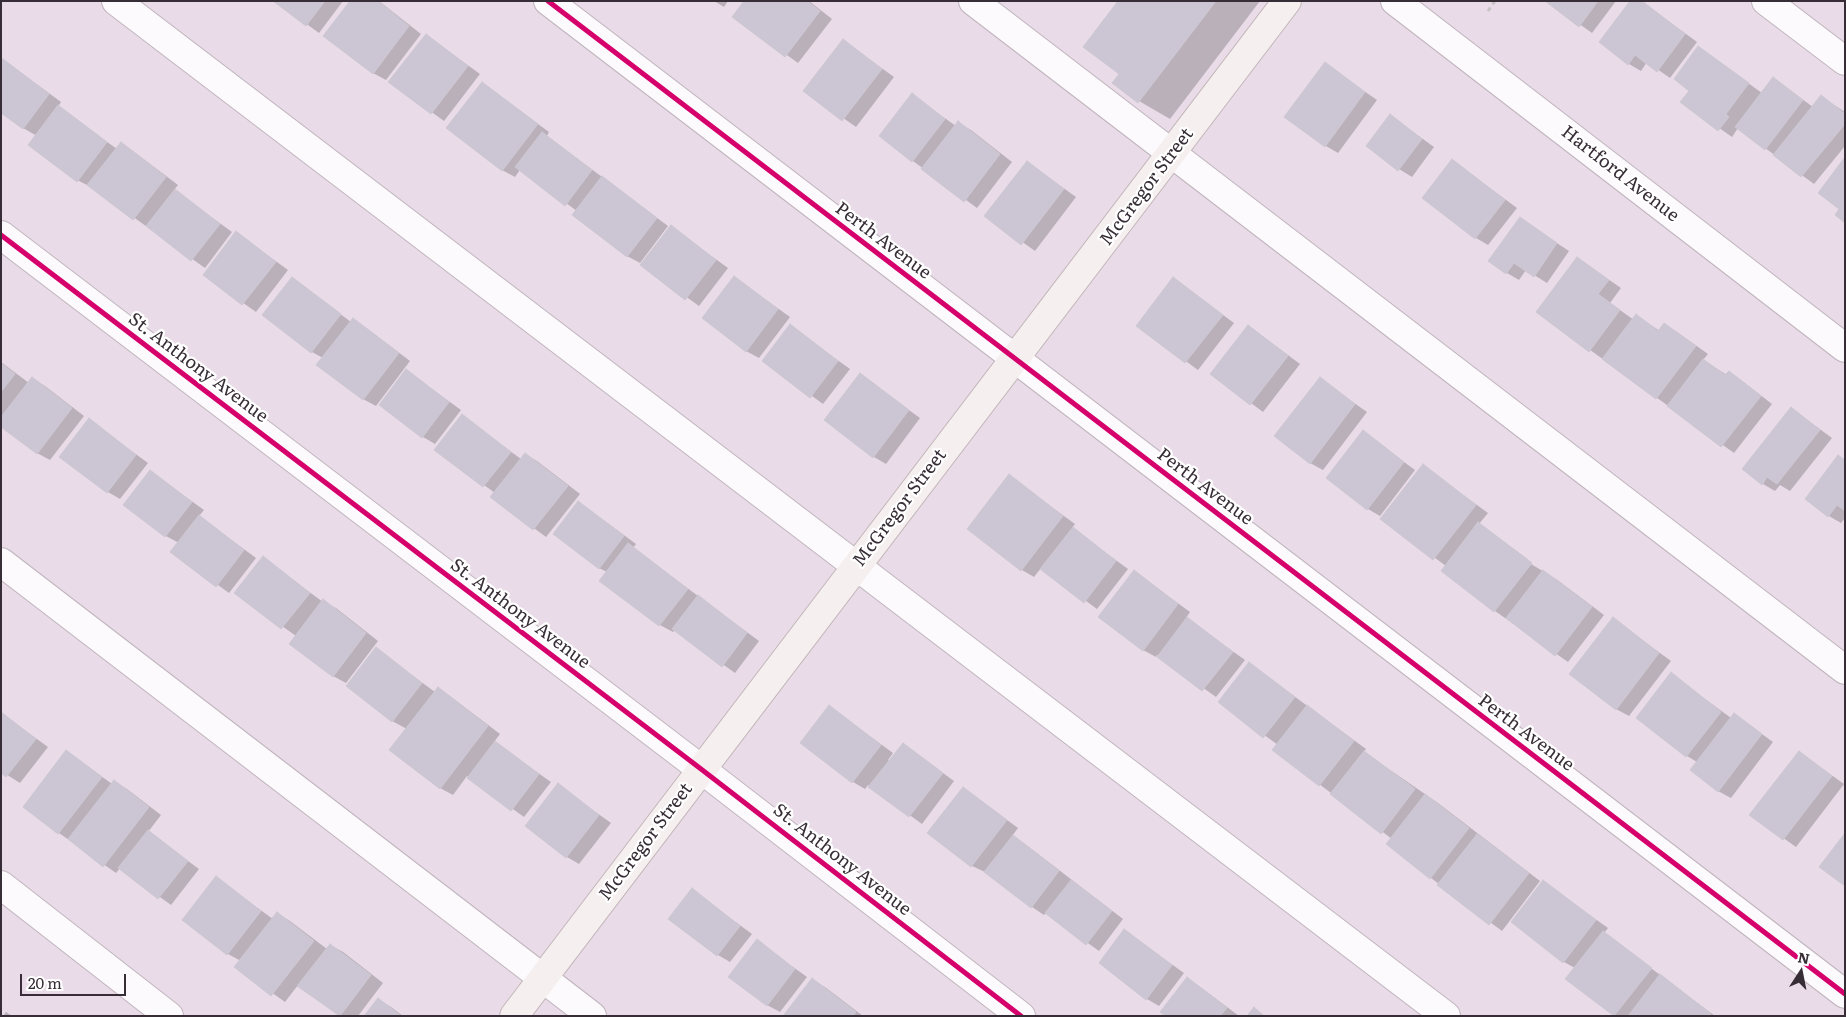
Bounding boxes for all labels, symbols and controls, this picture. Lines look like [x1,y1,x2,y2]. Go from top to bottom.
street label: Hartford Avenue [1557,121,1683,227]
street label: McGregor Street [1096,124,1198,250]
street label: Perth Avenue [831,198,935,284]
street label: St. Anthony Avenue [124,308,272,428]
street label: Perth Avenue [1153,444,1257,530]
street label: McGregor Street [849,445,951,571]
street label: St. Anthony Avenue [446,554,594,674]
street label: Perth Avenue [1474,690,1578,776]
street label: McGregor Street [595,779,697,905]
street label: St. Anthony Avenue [769,799,915,921]
text: N [1796,946,1812,968]
north arrow [1776,947,1826,997]
scale bar [22,964,129,996]
text: 20 m [28,971,62,994]

